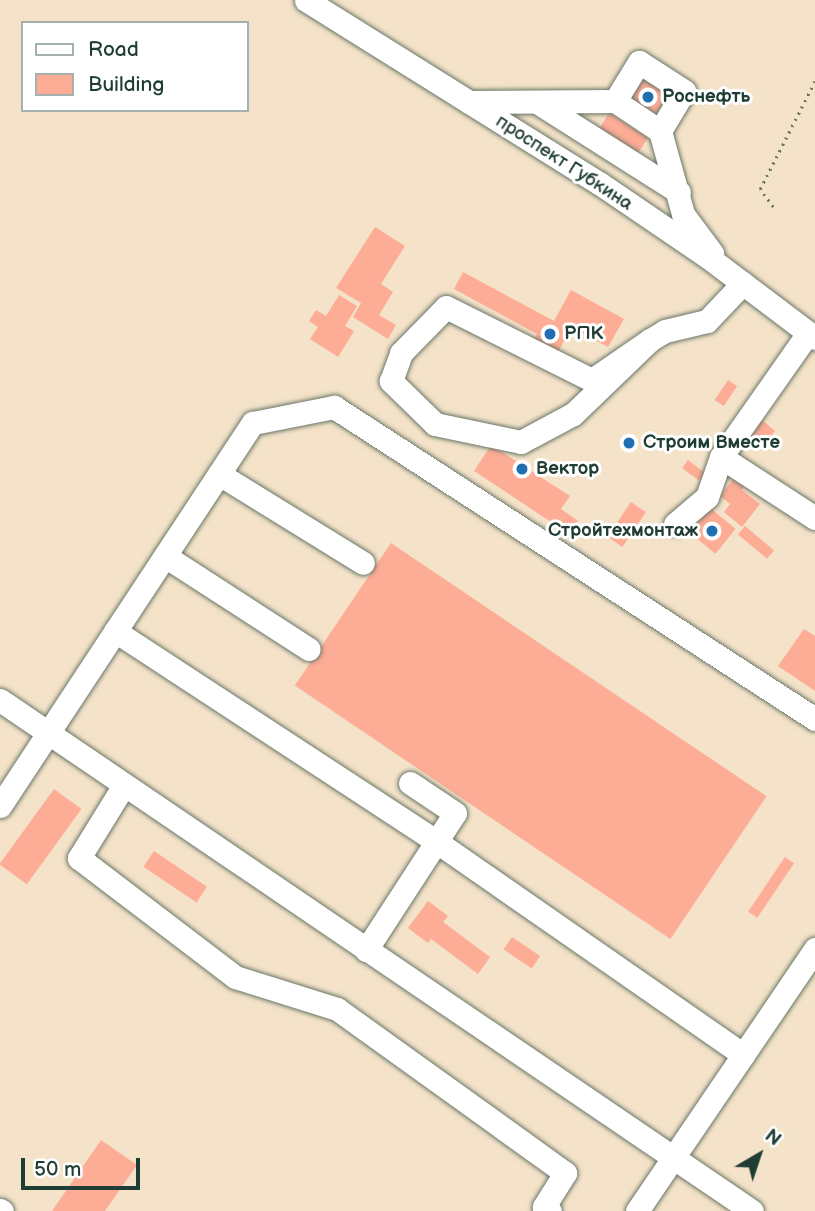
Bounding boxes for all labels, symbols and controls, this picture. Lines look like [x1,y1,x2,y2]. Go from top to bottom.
legend [21,21,248,112]
text: Road [88,37,139,62]
text: Building [88,72,164,97]
place label: Роснефть [662,86,750,108]
marker: Роснефть [640,89,656,105]
street label: проспект Губкина [491,110,637,216]
place label: РПК [564,323,603,345]
marker: РПК [542,326,558,342]
place label: Строим Вместе [643,432,780,454]
marker: Строим Вместе [621,435,637,451]
place label: Вектор [536,458,599,480]
marker: Вектор [514,461,530,477]
place label: Стройтехмонтаж [548,520,698,542]
marker: Стройтехмонтаж [704,523,720,539]
north arrow [724,1120,794,1190]
text: N [760,1125,785,1152]
scale bar [24,1144,144,1188]
text: 50 m [34,1157,81,1182]

